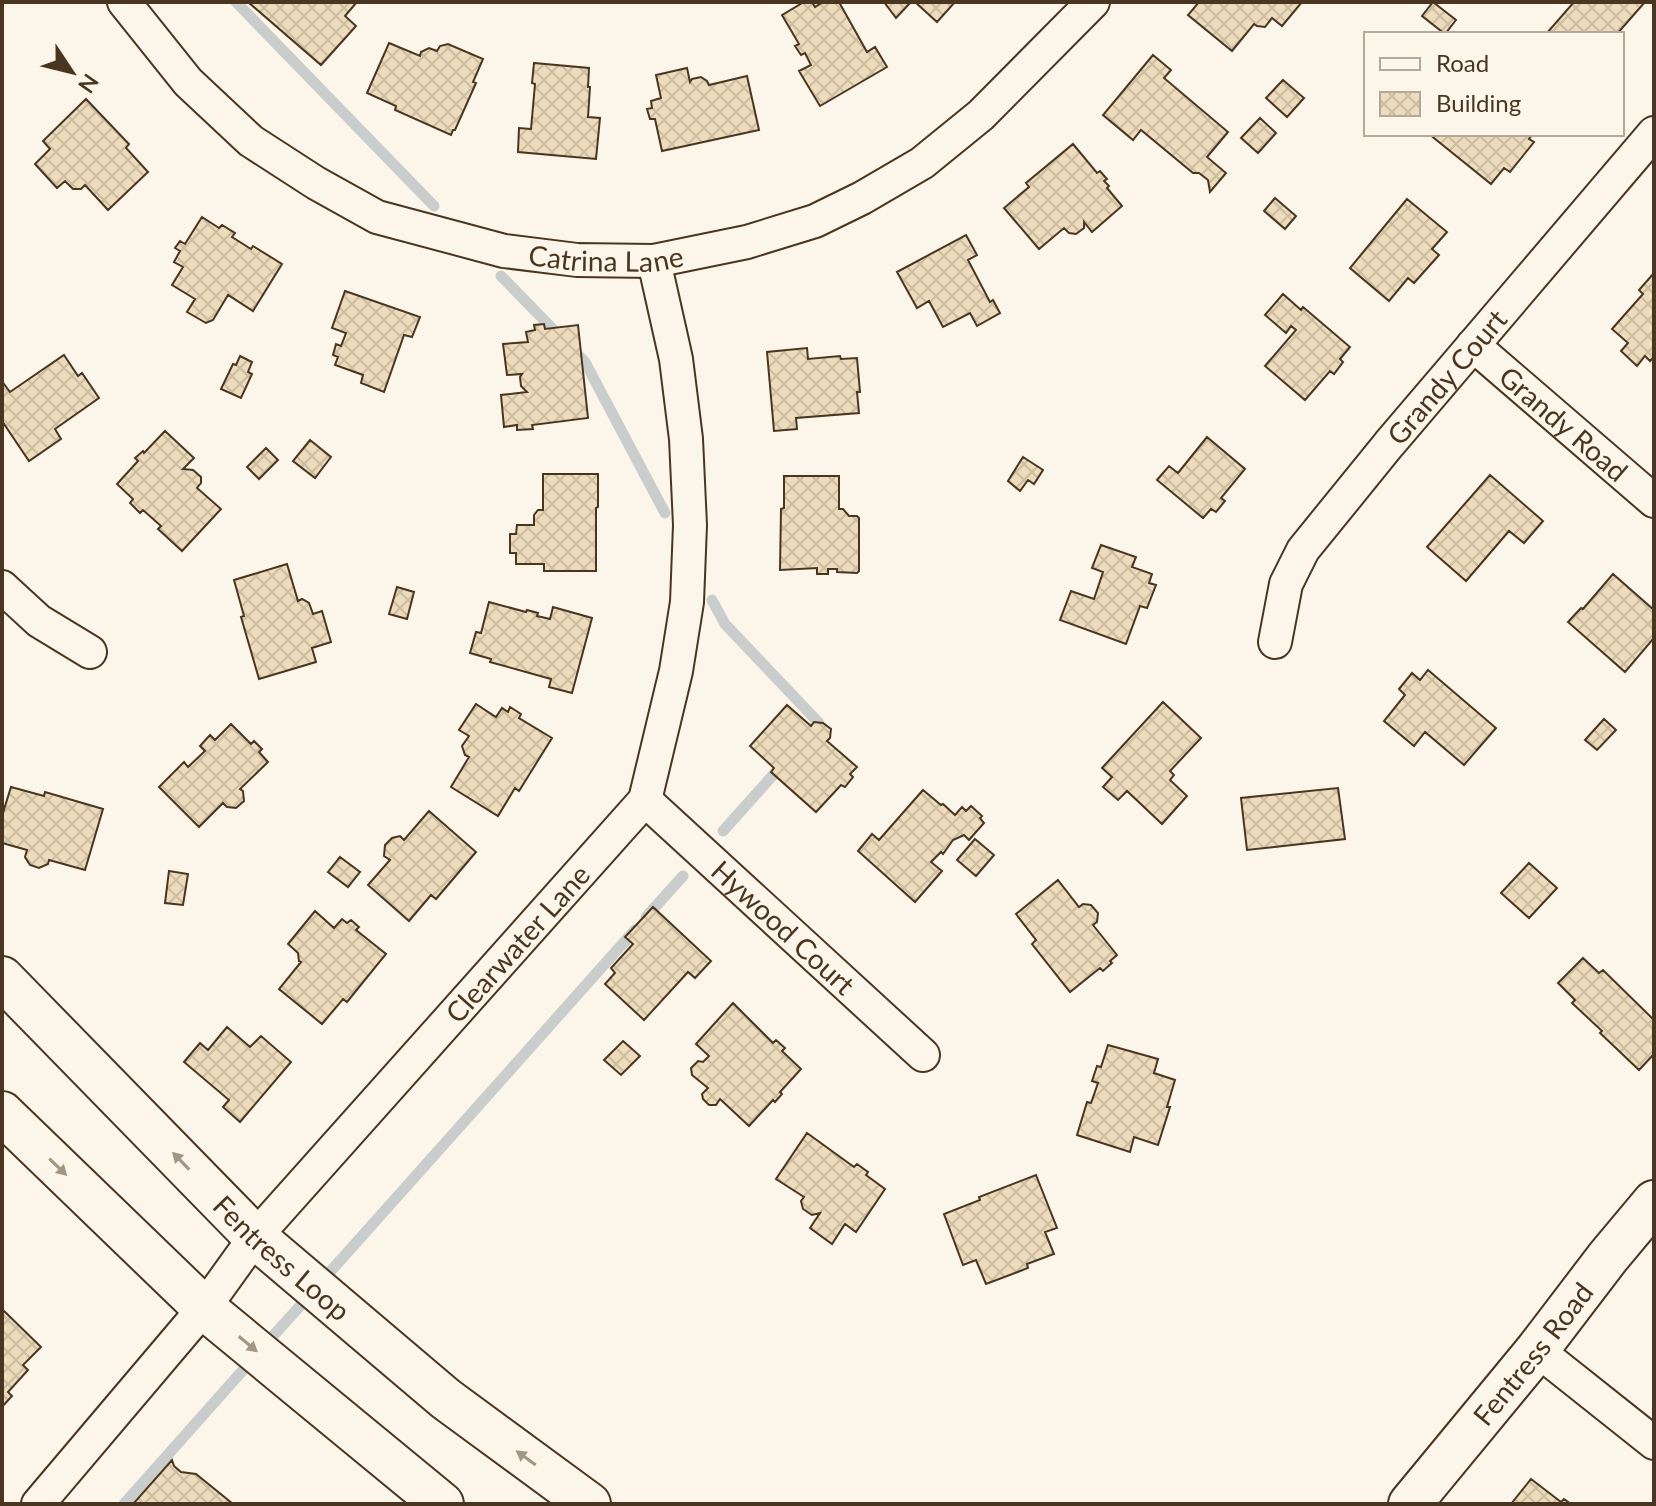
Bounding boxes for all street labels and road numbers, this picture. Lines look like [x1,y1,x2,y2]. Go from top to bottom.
street label: Catrina Lane [527,237,686,278]
street label: Grandy Court [1379,302,1513,451]
street label: Grandy Road [1493,359,1635,488]
street label: Hywood Court [705,853,862,1001]
street label: Clearwater Lane [438,857,596,1029]
street label: Fentress Loop [207,1188,357,1327]
street label: Fentress Road [1465,1275,1600,1432]

